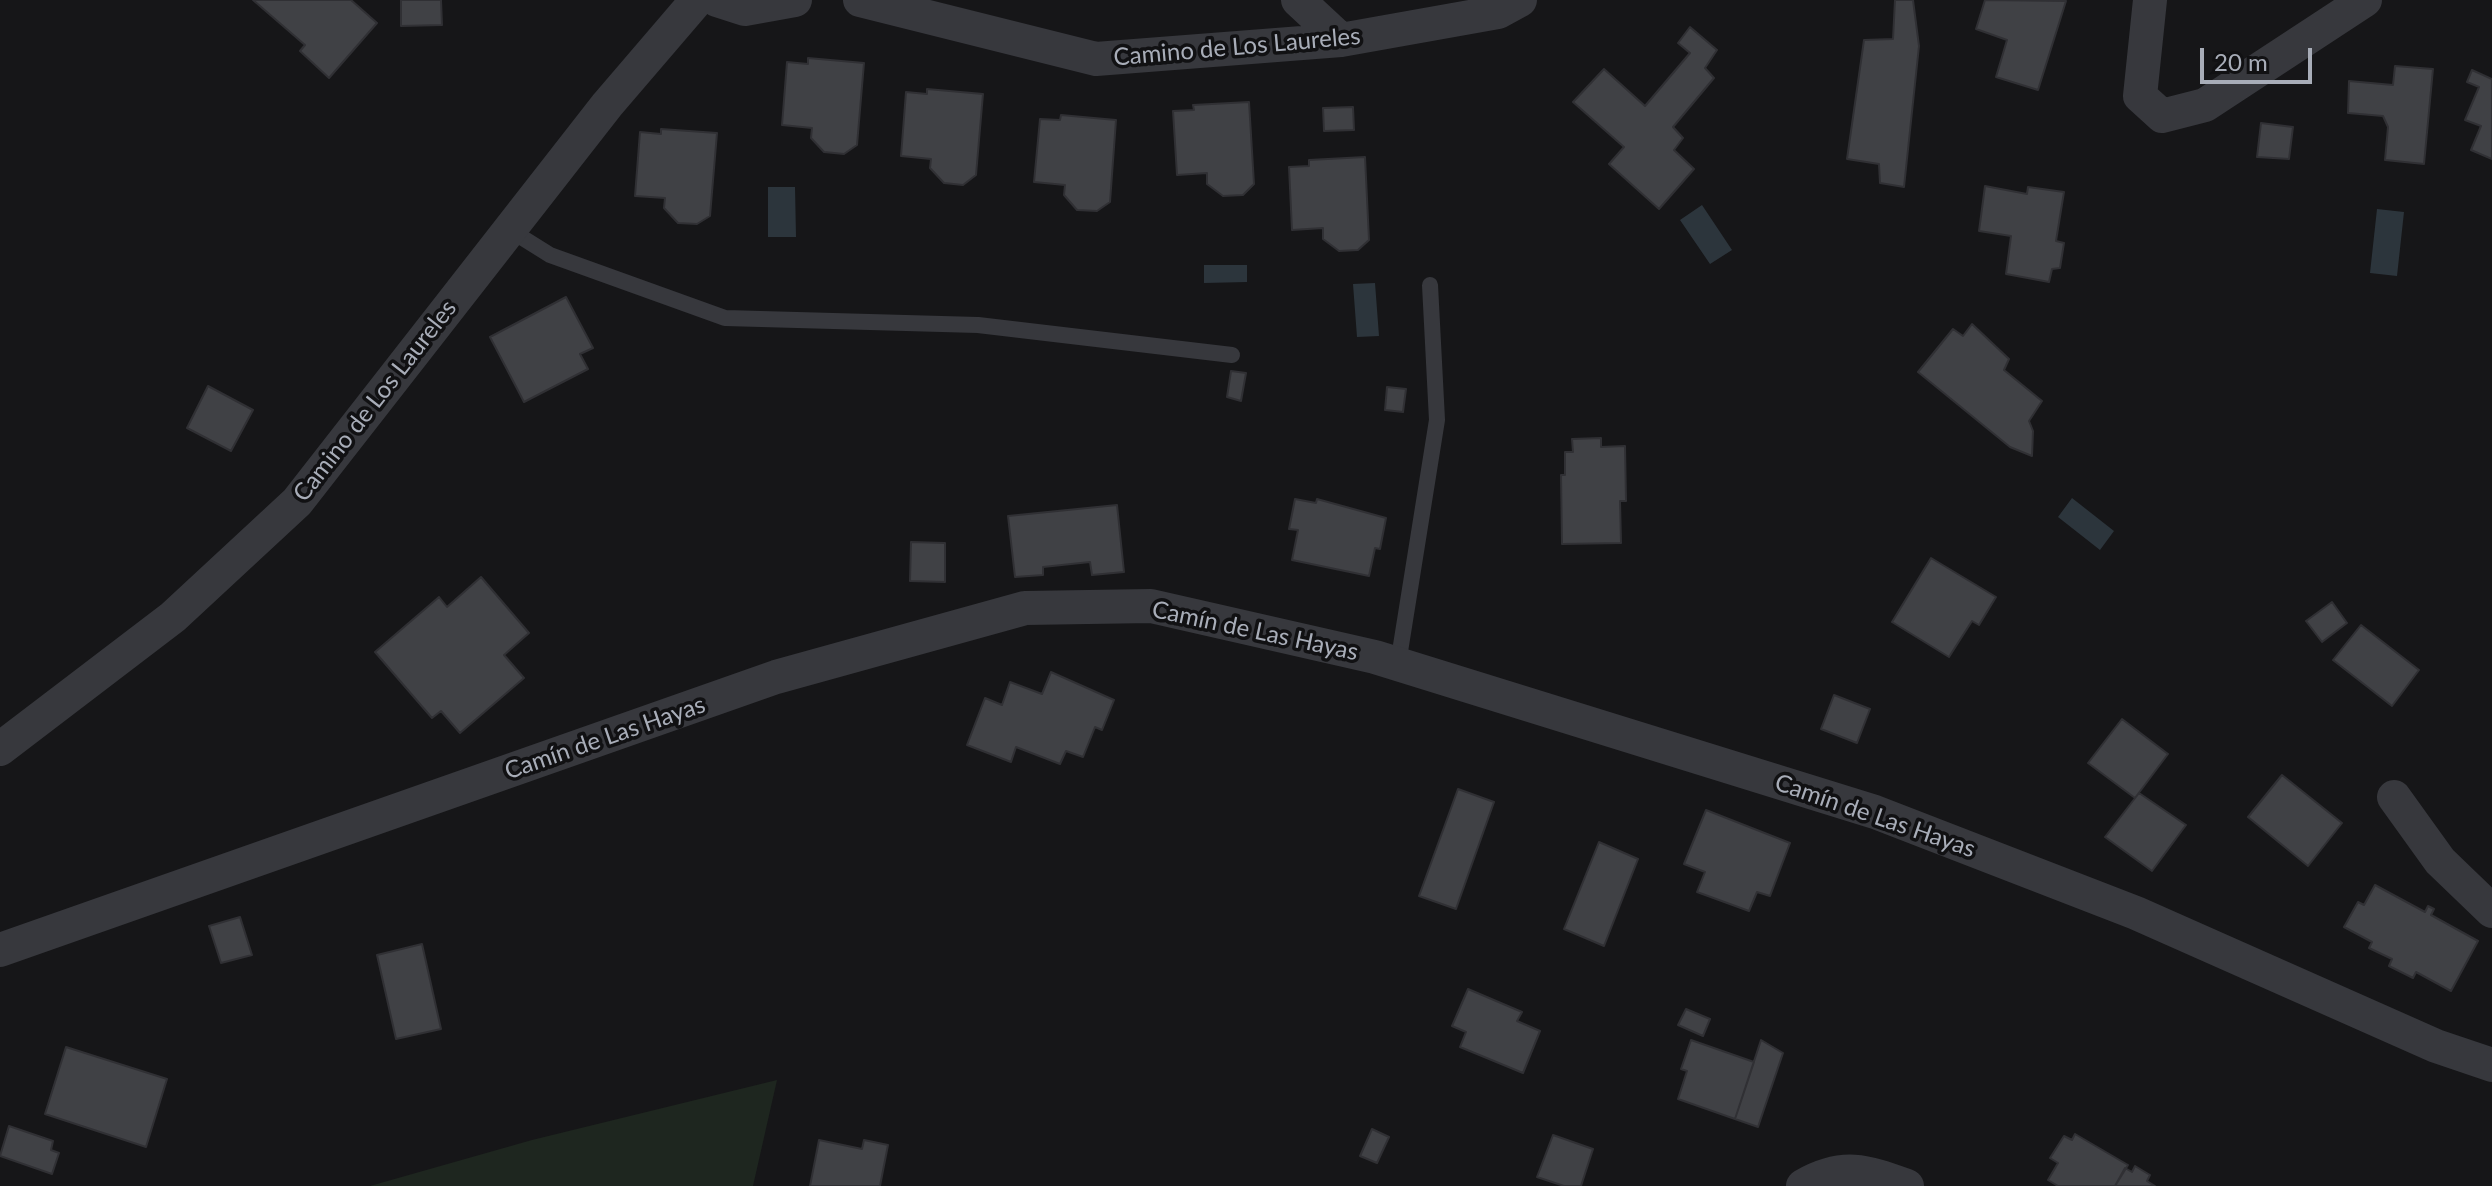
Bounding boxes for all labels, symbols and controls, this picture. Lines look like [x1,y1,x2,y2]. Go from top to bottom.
street label: Camino de Los Laureles [1112,22,1362,72]
scale bar [2204,32,2316,82]
text: 20 m [2214,47,2268,76]
street label: Camino de Los Laureles [287,295,463,507]
street label: Camín de Las Hayas [1149,595,1361,667]
street label: Camín de Las Hayas [501,690,709,786]
street label: Camín de Las Hayas [1771,768,1979,864]

